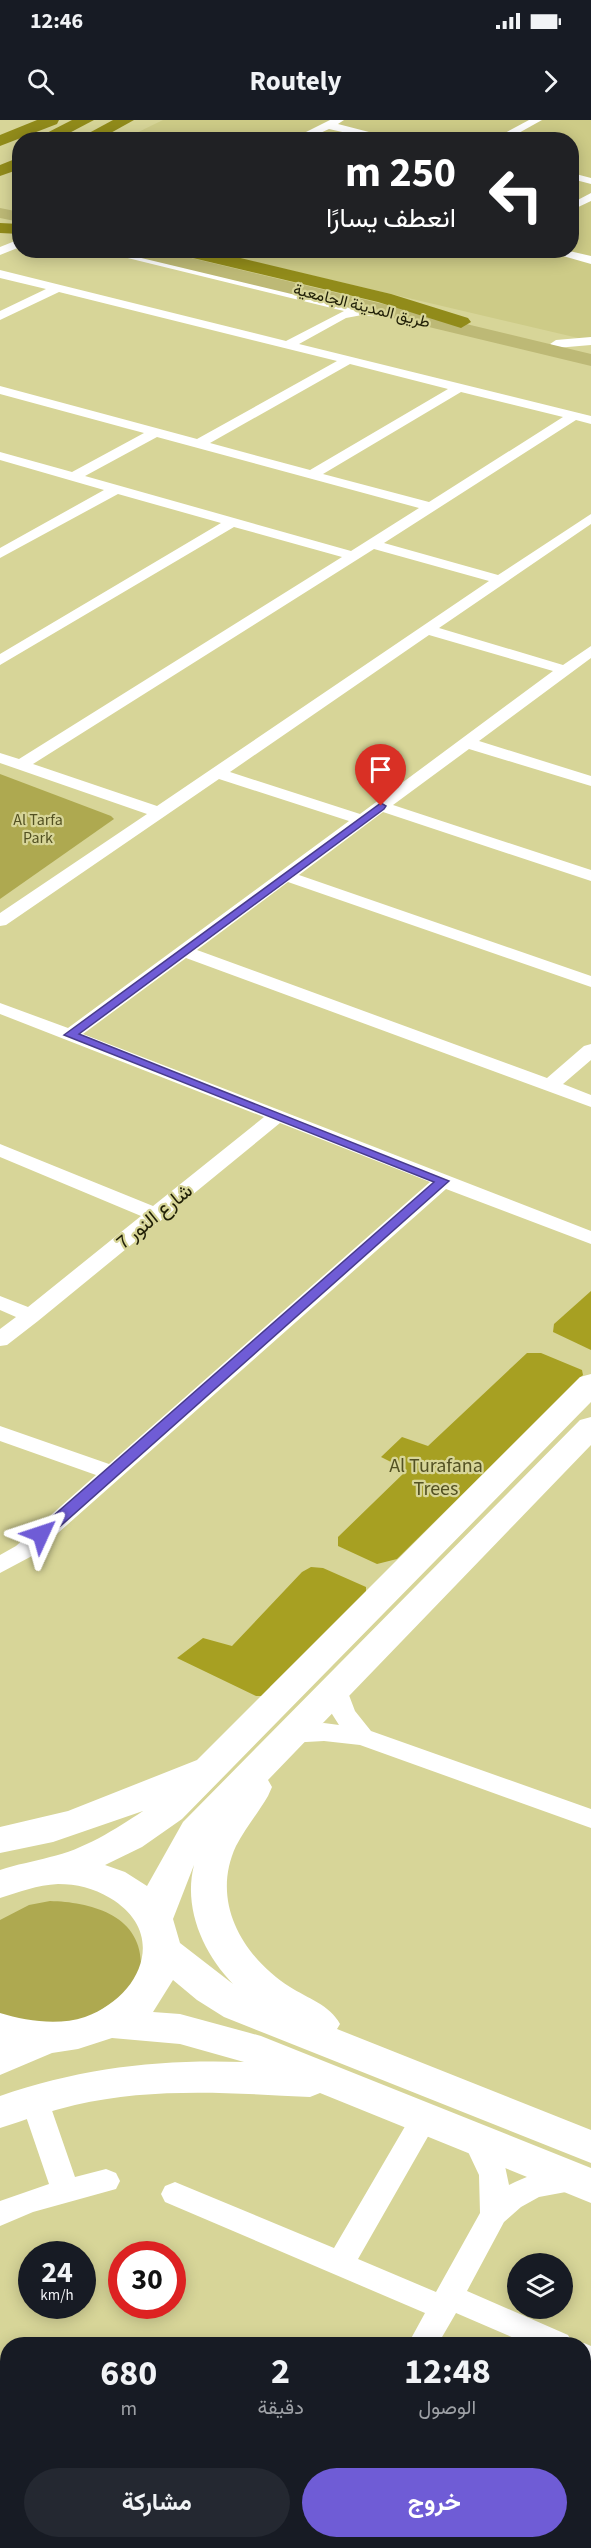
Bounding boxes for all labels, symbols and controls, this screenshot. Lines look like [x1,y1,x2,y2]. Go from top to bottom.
text: 12:46 [30,5,83,37]
text: Routely [249,62,342,101]
icon: search [24,65,57,98]
icon: forward [534,65,567,98]
text: 250 m [345,143,456,203]
icon: left [477,156,555,234]
text: انعطف يسارًا [326,199,456,238]
street label: طريق المدينة الجامعية [291,278,432,334]
pin [355,744,406,806]
icon: arrive [364,753,397,786]
park label: Al Tarfa Park [13,809,63,849]
street label: شارع النور 7 [110,1177,199,1256]
park label: Al Turafana Trees [389,1452,483,1503]
position arrow [9,1502,73,1566]
speed limit sign: 30 [108,2241,186,2319]
text: 24 [41,2251,73,2294]
map controls [507,2253,573,2319]
button: layers [507,2253,573,2319]
text: km/h [40,2285,74,2306]
text: 2 [271,2346,290,2397]
text: 12:48 [404,2346,491,2397]
text: 680 [100,2348,157,2399]
text: دقيقة [257,2394,304,2422]
text: الوصول [419,2394,476,2422]
text: m [120,2395,137,2423]
button: مشاركة [24,2468,290,2537]
button: خروج [302,2468,567,2537]

